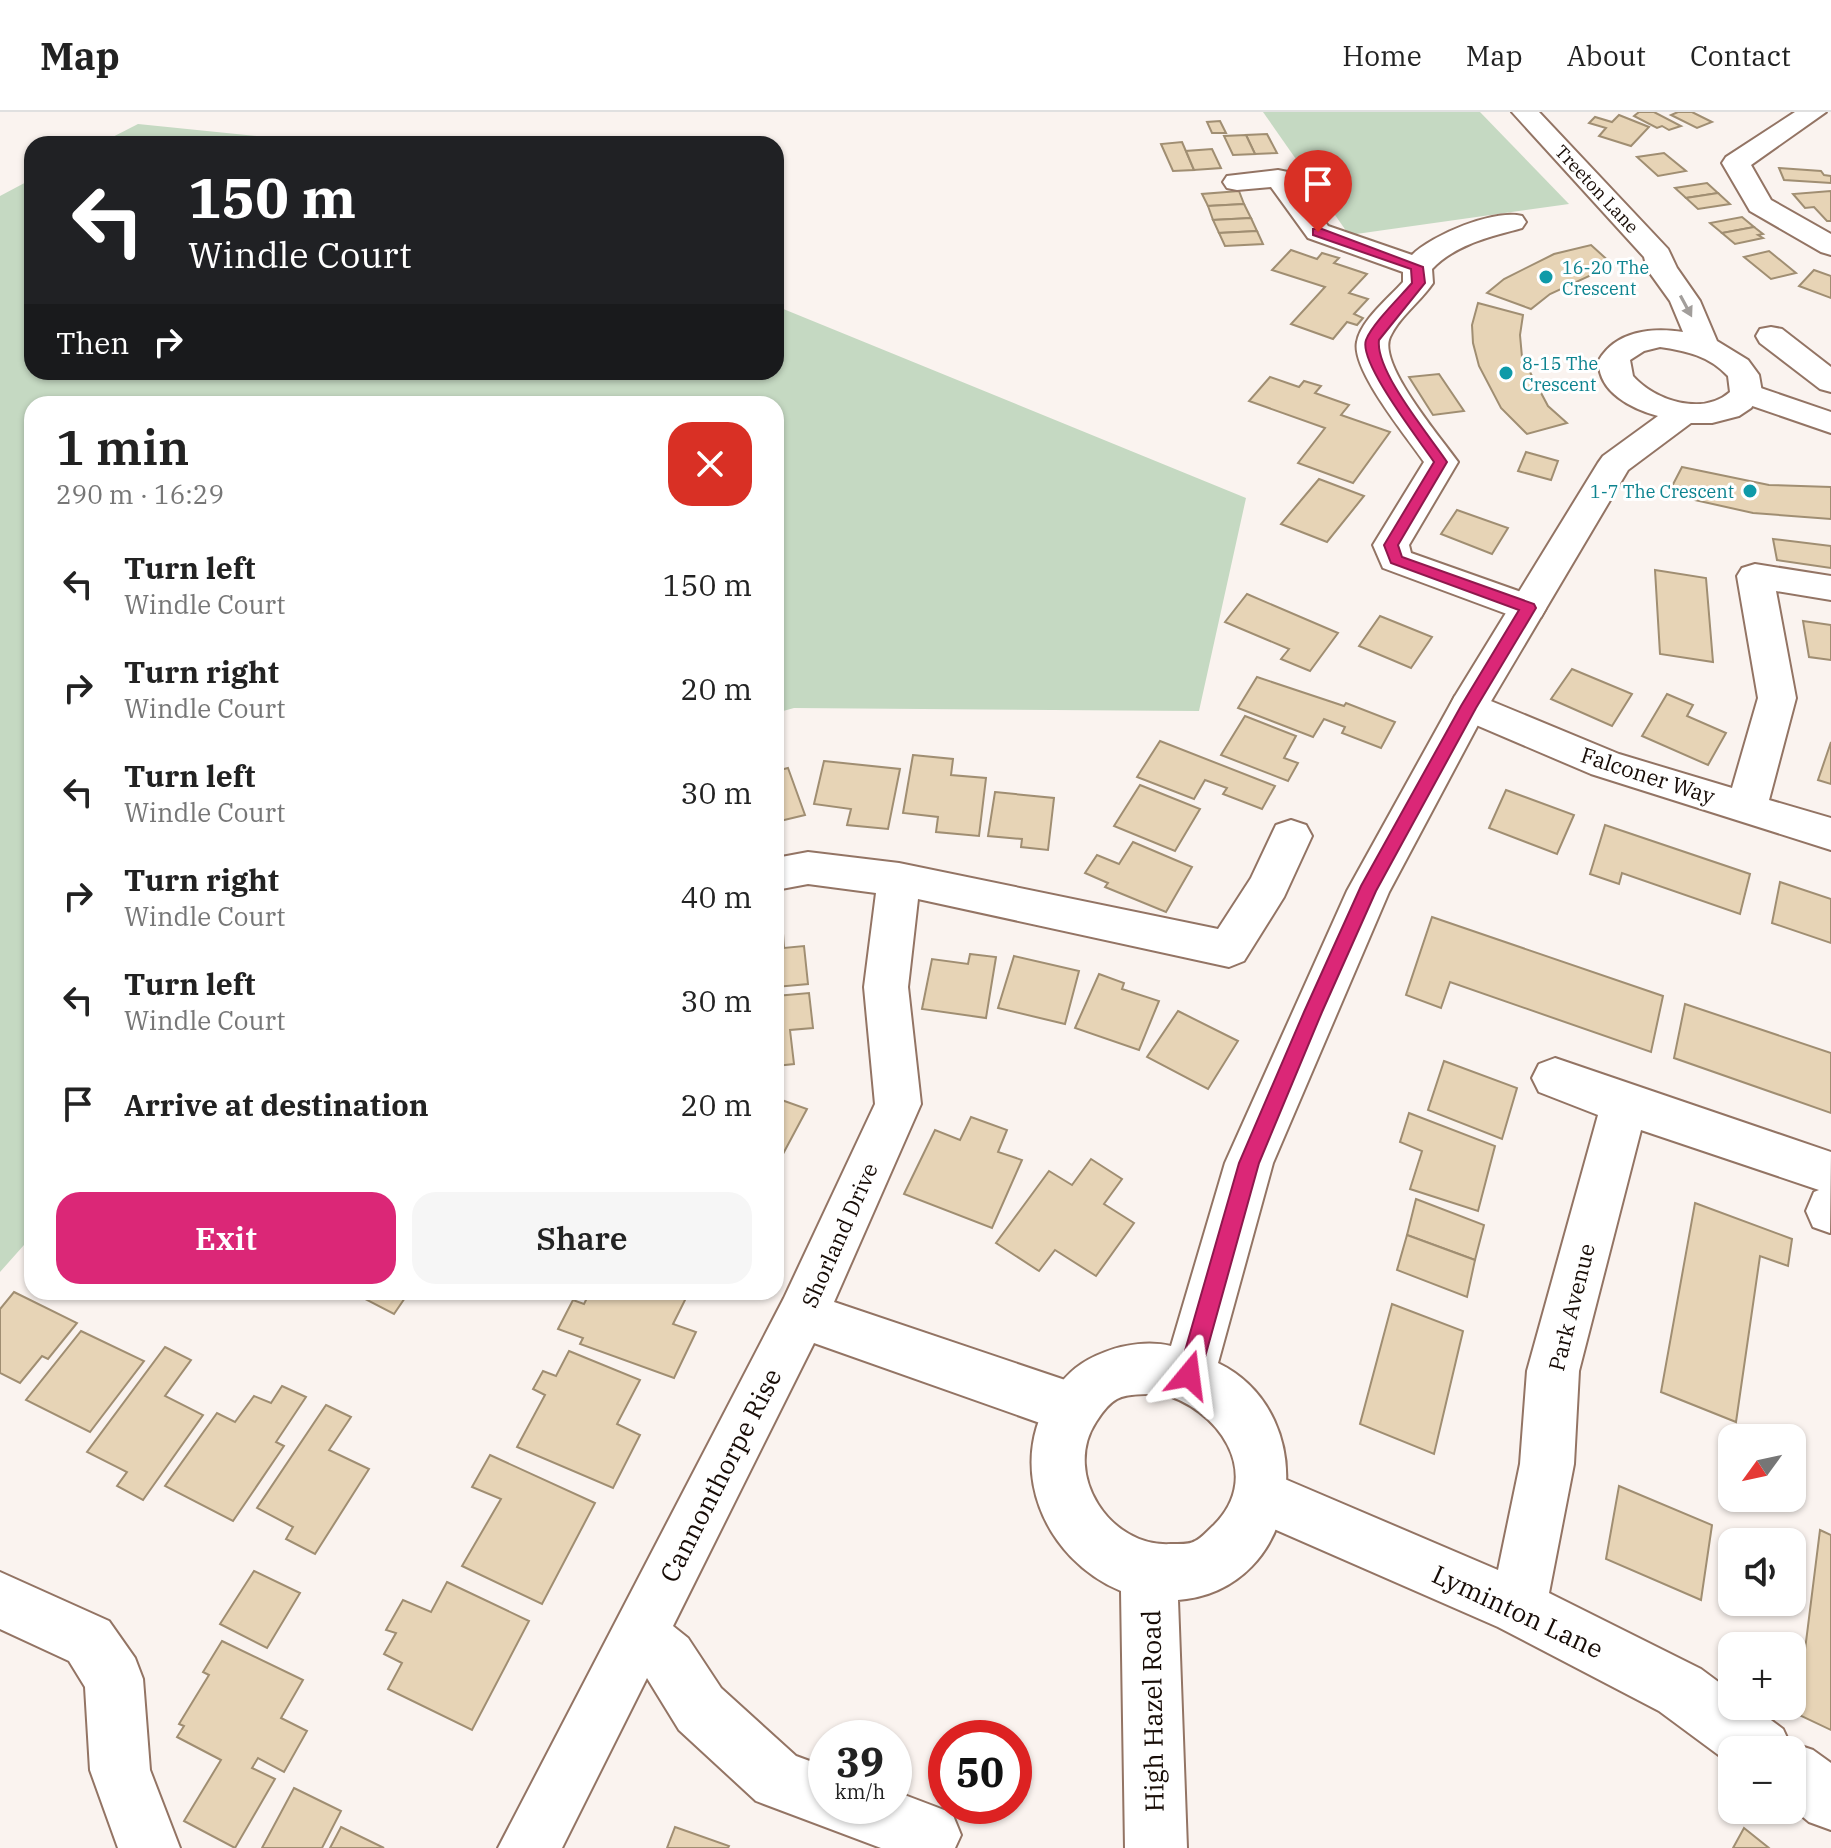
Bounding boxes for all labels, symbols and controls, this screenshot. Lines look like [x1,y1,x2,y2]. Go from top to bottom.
text: Map [40,31,120,80]
text: Home [1342,37,1422,74]
text: Map [1466,37,1523,74]
text: About [1567,37,1646,74]
text: Contact [1690,37,1791,74]
street label: Treeton Lane [1550,140,1644,238]
pin [1284,150,1352,232]
text: 150 m [188,161,356,233]
icon: arrive [1296,162,1340,206]
icon: left [56,168,160,272]
text: Windle Court [188,231,412,278]
place label: 16-20 The Crescent [1562,256,1649,300]
marker: 16-20 The Crescent [1537,268,1555,286]
one-way arrow [1679,295,1693,317]
icon: right [146,320,190,364]
text: Then [56,323,130,362]
place label: 8-15 The Crescent [1522,352,1598,396]
marker: 8-15 The Crescent [1497,364,1515,382]
text: 1 min [56,416,189,478]
button: close [668,422,752,506]
text: 290 m · 16:29 [56,477,224,511]
place label: 1-7 The Crescent [1590,480,1734,503]
marker: 1-7 The Crescent [1741,482,1759,500]
text: Turn left [124,548,256,587]
icon: left [56,562,100,606]
text: 150 m [662,565,752,604]
text: Windle Court [124,587,286,621]
text: Turn right [124,652,279,691]
icon: right [56,666,100,710]
text: 20 m [680,669,752,708]
text: Windle Court [124,691,286,725]
street label: Falconer Way [1577,740,1719,810]
text: Turn left [124,756,256,795]
icon: left [56,770,100,814]
text: 30 m [680,773,752,812]
text: Windle Court [124,795,286,829]
text: Turn right [124,860,279,899]
icon: right [56,874,100,918]
text: 40 m [680,877,752,916]
text: Windle Court [124,899,286,933]
text: Turn left [124,964,256,1003]
icon: left [56,978,100,1022]
text: 30 m [680,981,752,1020]
text: Windle Court [124,1003,286,1037]
icon: arrive [56,1082,100,1126]
text: Arrive at destination [124,1085,429,1124]
text: 20 m [680,1085,752,1124]
street label: Shorland Drive [794,1158,884,1312]
button: Exit [56,1192,396,1284]
button: Share [412,1192,752,1284]
street label: Park Avenue [1541,1240,1601,1374]
position arrow [1147,1333,1231,1417]
street label: Cannonthorpe Rise [651,1362,789,1588]
north arrow [1718,1424,1806,1512]
map controls [1718,1424,1806,1824]
button: sound [1718,1528,1806,1616]
street label: Lyminton Lane [1427,1557,1609,1665]
street label: High Hazel Road [1133,1609,1171,1813]
button: + [1718,1632,1806,1720]
speed limit sign: 50 [928,1720,1032,1824]
text: 39 [836,1736,884,1788]
button: − [1718,1736,1806,1824]
text: km/h [835,1778,885,1805]

